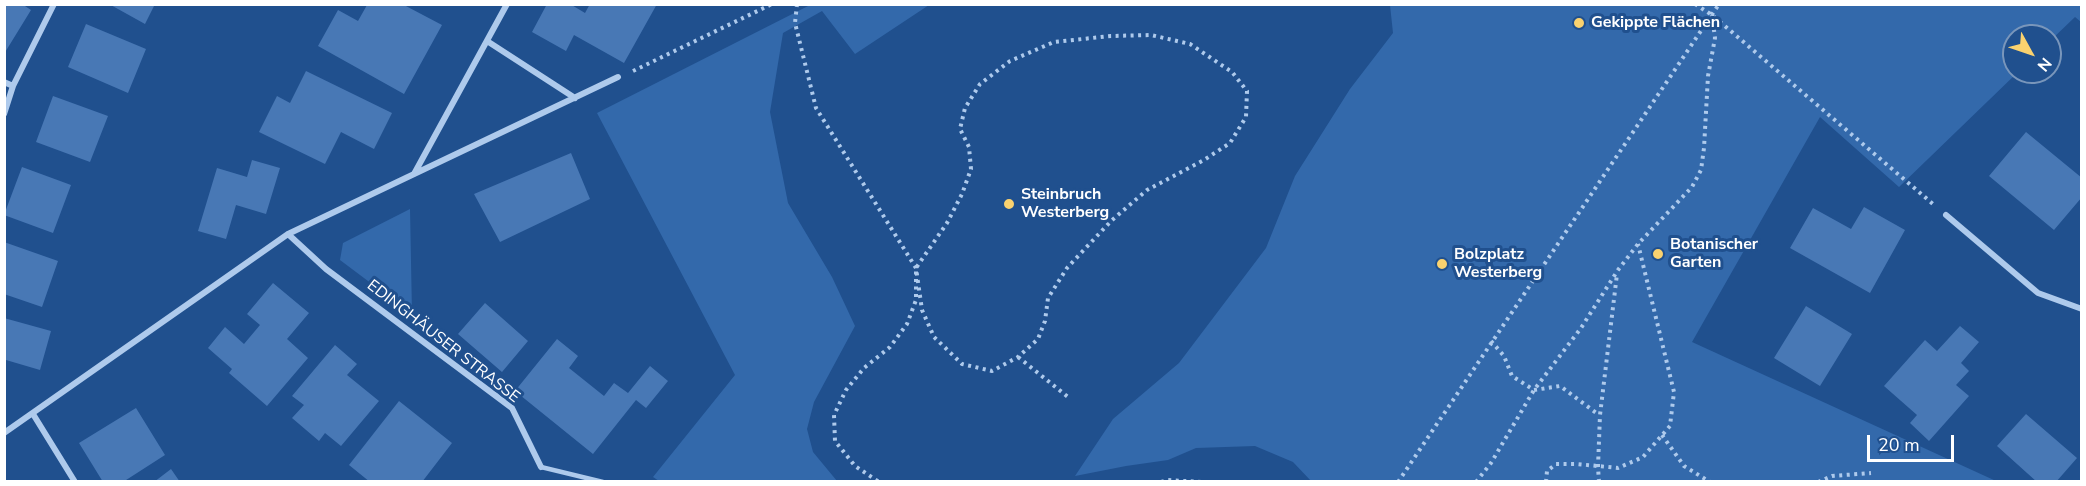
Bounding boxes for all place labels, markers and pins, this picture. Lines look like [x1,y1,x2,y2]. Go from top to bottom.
place label: Gekippte Flächen [1591,13,1720,33]
marker: Gekippte Flächen [1572,16,1586,30]
place label: Steinbruch Westerberg [1021,185,1109,223]
marker: Steinbruch Westerberg [1002,197,1016,211]
place label: Botanischer Garten [1670,235,1758,273]
place label: Bolzplatz Westerberg [1454,245,1542,283]
marker: Botanischer Garten [1651,247,1665,261]
marker: Bolzplatz Westerberg [1435,257,1449,271]

